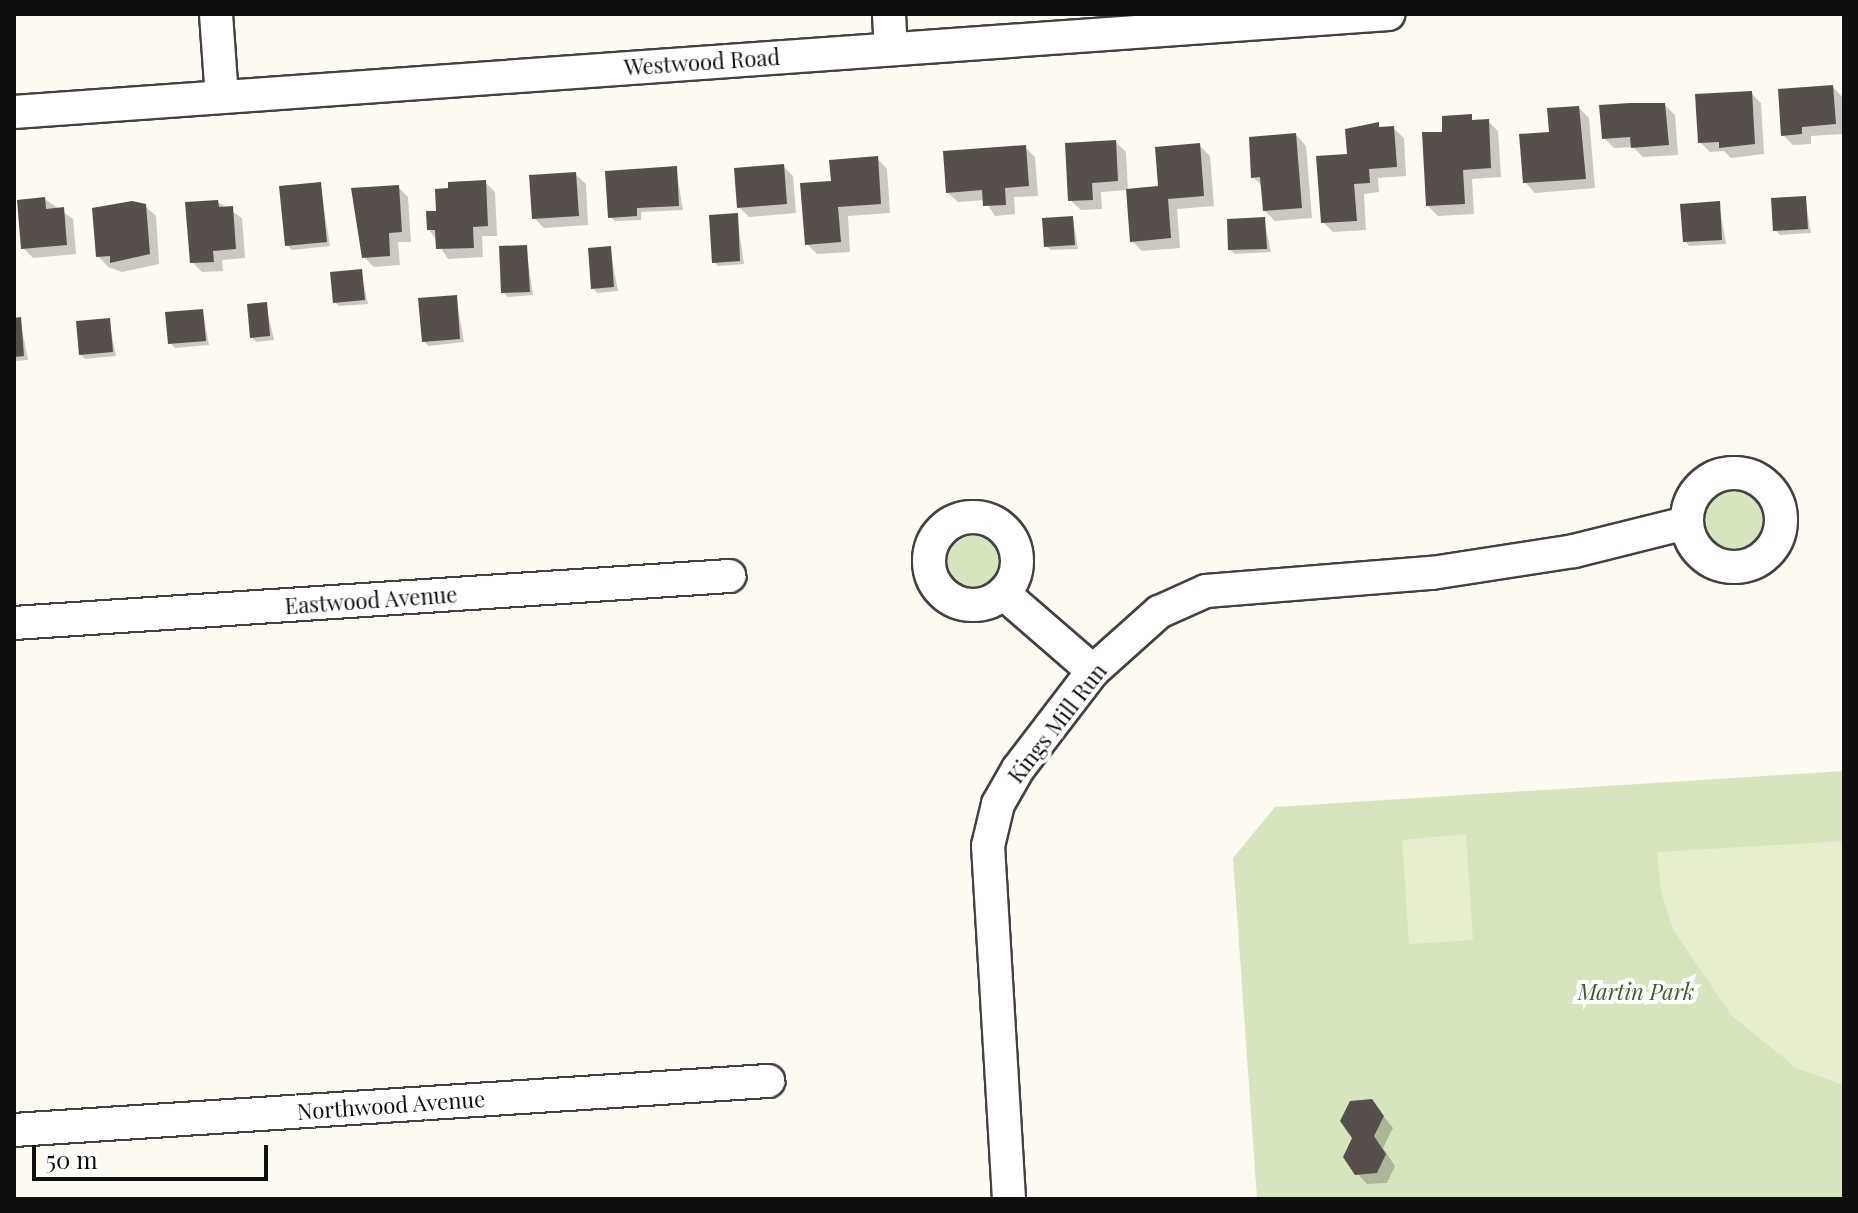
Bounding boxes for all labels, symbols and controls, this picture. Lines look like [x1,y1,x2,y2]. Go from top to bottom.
street label: Westwood Road [623,43,781,81]
street label: Eastwood Avenue [283,581,459,619]
street label: Kings Mill Run [1002,658,1112,788]
park label: Martin Park [1578,979,1694,1005]
street label: Northwood Avenue [296,1085,486,1125]
scale bar [36,1129,272,1179]
text: 50 m [46,1143,98,1175]

